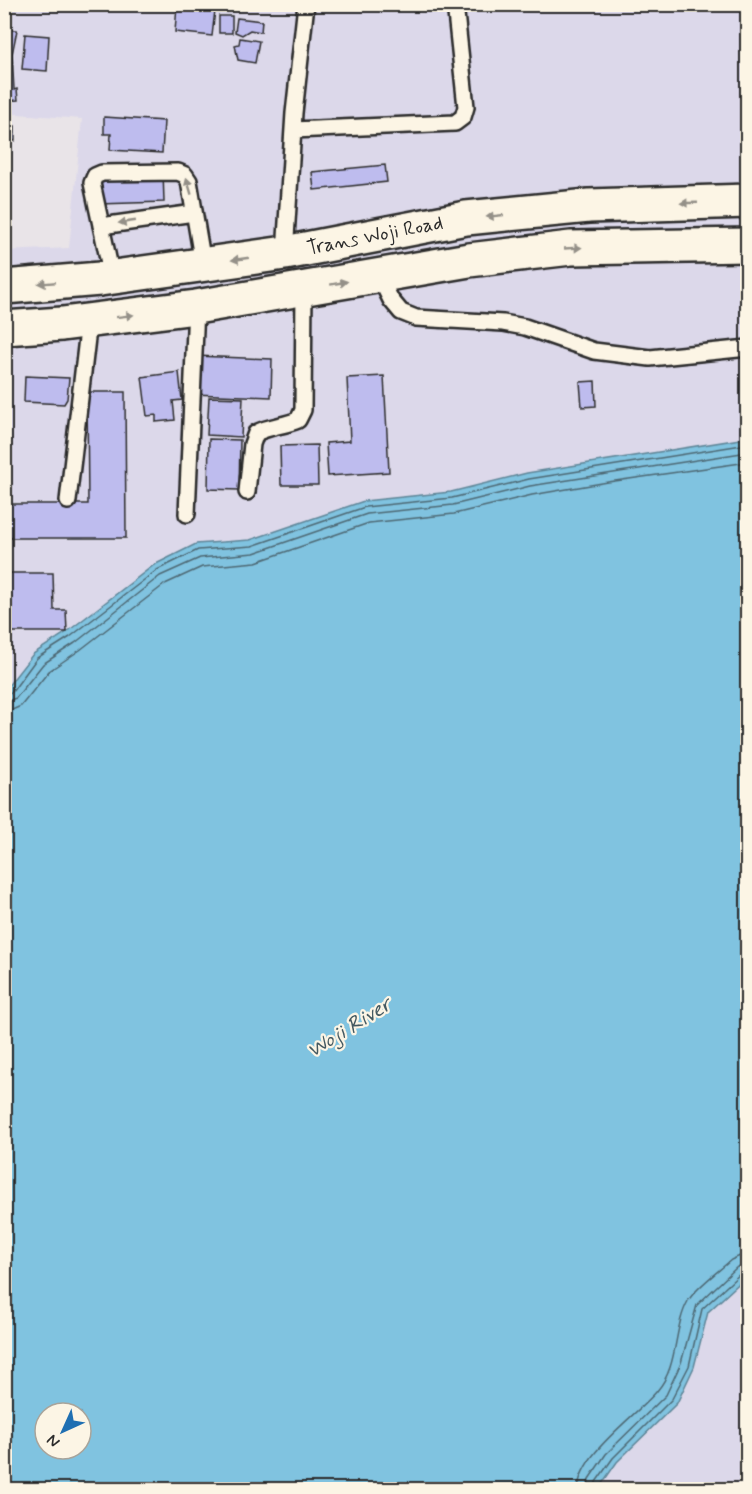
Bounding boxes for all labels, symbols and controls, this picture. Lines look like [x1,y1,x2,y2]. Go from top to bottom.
one-way arrow [183,177,193,195]
one-way arrow [680,198,699,208]
street label: Trans Woji Road [305,210,445,262]
one-way arrow [485,211,504,221]
one-way arrow [117,218,136,227]
one-way arrow [564,243,583,253]
one-way arrow [231,255,250,264]
one-way arrow [329,278,348,287]
one-way arrow [37,279,56,288]
one-way arrow [116,311,135,321]
water label: Woji River [302,989,399,1065]
north arrow [33,1401,93,1461]
text: N [42,1429,65,1452]

